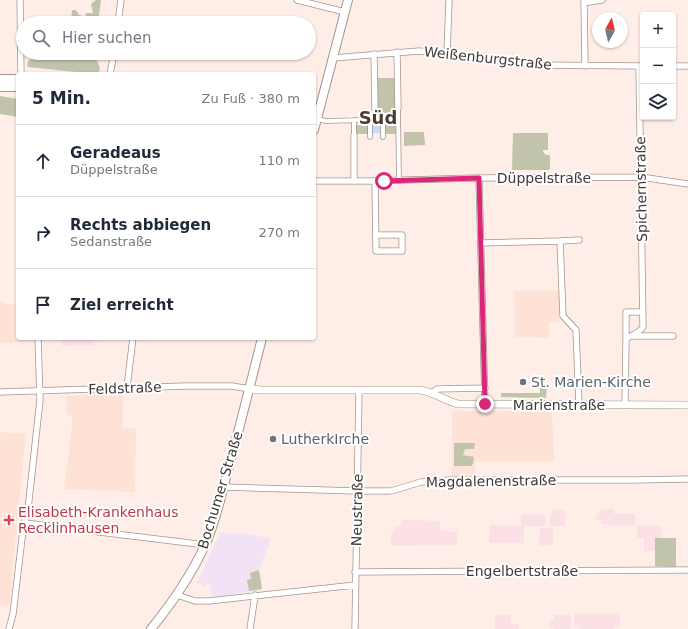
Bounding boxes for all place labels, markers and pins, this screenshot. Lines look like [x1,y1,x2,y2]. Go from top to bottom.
place label: St. Marien-Kirche [531,374,651,390]
marker: St. Marien-Kirche [518,377,528,387]
place label: LutherkIrche [281,431,369,447]
marker: LutherkIrche [268,434,278,444]
place label: Elisabeth-Krankenhaus Recklinhausen [18,504,179,536]
marker: Elisabeth-Krankenhaus Recklinhausen [3,514,15,526]

